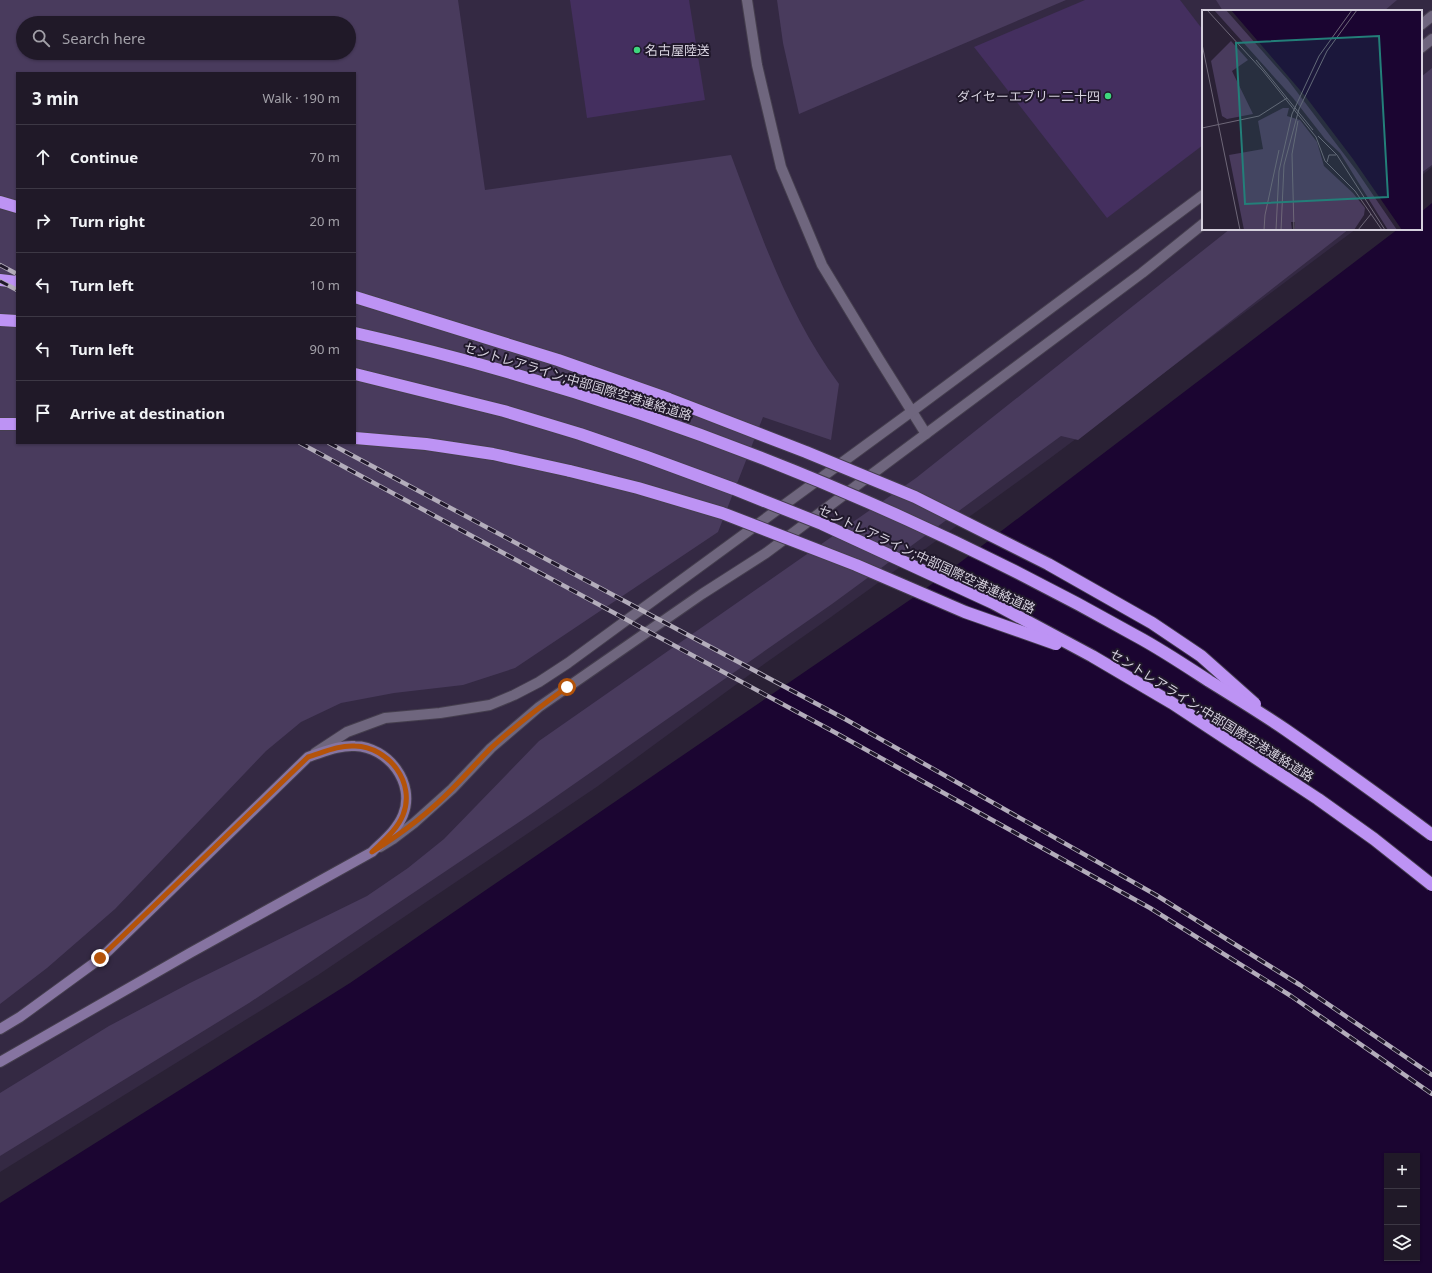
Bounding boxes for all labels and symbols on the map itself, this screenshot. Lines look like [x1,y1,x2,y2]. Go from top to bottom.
inset map [1202,10,1422,230]
place label: 名古屋陸送 [645,41,710,59]
marker: 名古屋陸送 [632,45,642,55]
place label: ダイセーエブリー二十四 [957,87,1100,105]
marker: ダイセーエブリー二十四 [1103,91,1113,101]
street label: セントレアライン;中部国際空港連絡道路 [462,338,694,424]
street label: セントレアライン;中部国際空港連絡道路 [816,501,1038,617]
street label: セントレアライン;中部国際空港連絡道路 [1107,644,1317,786]
route start [558,678,576,696]
route end [91,949,109,967]

